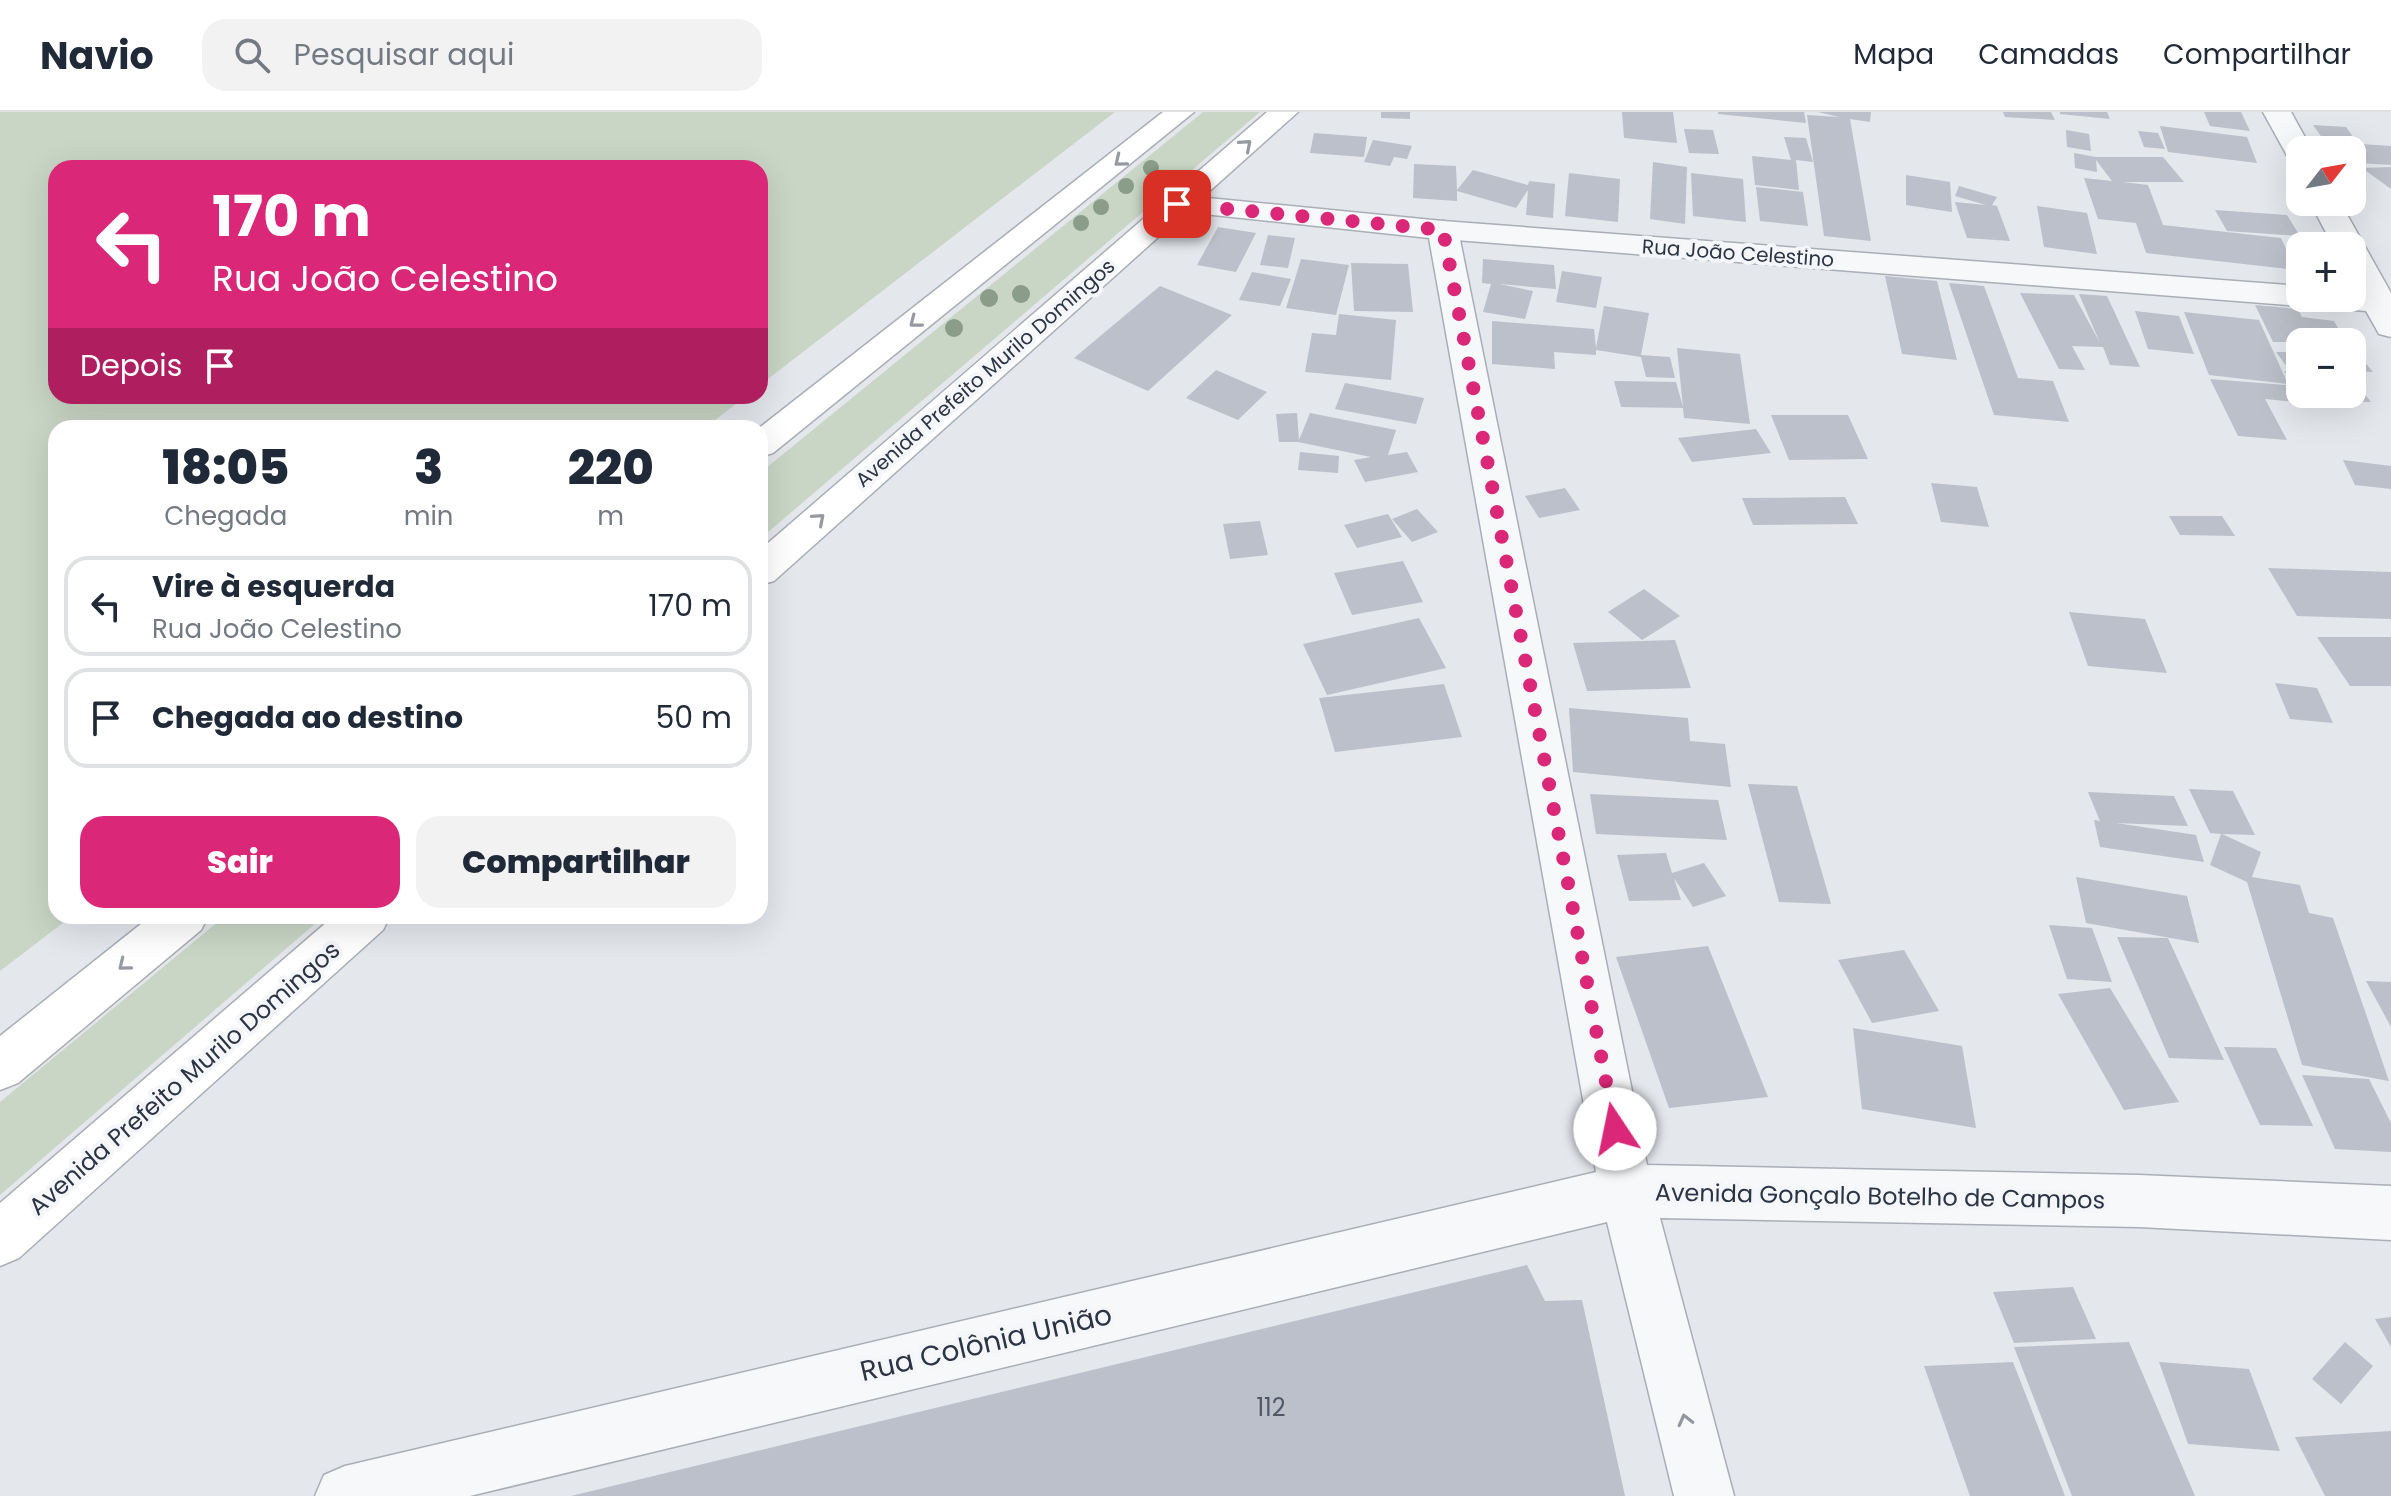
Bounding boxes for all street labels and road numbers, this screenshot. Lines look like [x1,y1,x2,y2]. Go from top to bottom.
street label: Rua João Celestino [1641,232,1835,274]
street label: Avenida Prefeito Murilo Domingos [849,252,1121,494]
street label: Avenida Prefeito Murilo Domingos [21,934,347,1222]
street label: Avenida Gonçalo Botelho de Campos [1655,1176,2105,1216]
street label: Rua Colônia União [856,1295,1116,1391]

